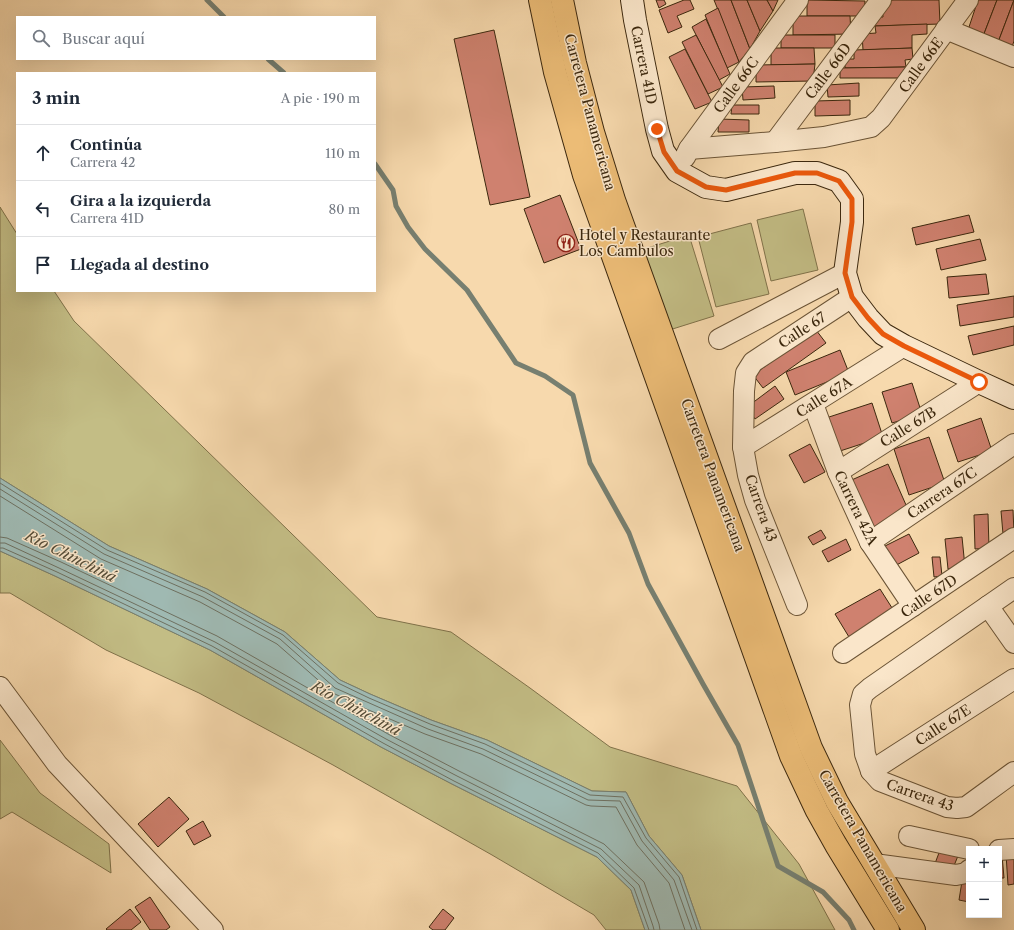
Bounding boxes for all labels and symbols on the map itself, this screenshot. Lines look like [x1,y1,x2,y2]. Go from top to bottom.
street label: Carrera 41D [627,24,661,106]
street label: Carretera Panamericana [560,32,620,193]
street label: Calle 66E [895,34,947,96]
street label: Calle 66D [801,39,855,103]
street label: Calle 66C [710,53,762,117]
route end [648,120,666,138]
place label: Hotel y Restaurante Los Cambulos [579,226,710,260]
restaurant icon: Hotel y Restaurante Los Cambulos [556,233,576,253]
street label: Calle 67 [775,308,829,352]
street label: Calle 67A [793,372,856,421]
route start [970,373,988,391]
street label: Carretera Panamericana [677,396,749,555]
street label: Calle 67B [877,403,940,451]
street label: Carrera 67C [904,463,980,523]
street label: Carrera 42A [830,468,882,549]
street label: Carrera 43 [741,472,781,544]
water label: Río Chinchiná [21,525,120,586]
street label: Calle 67D [897,571,961,621]
water label: Río Chinchiná [307,676,404,740]
street label: Calle 67E [912,700,974,750]
street label: Carretera Panamericana [815,766,912,916]
street label: Carrera 43 [884,775,956,815]

